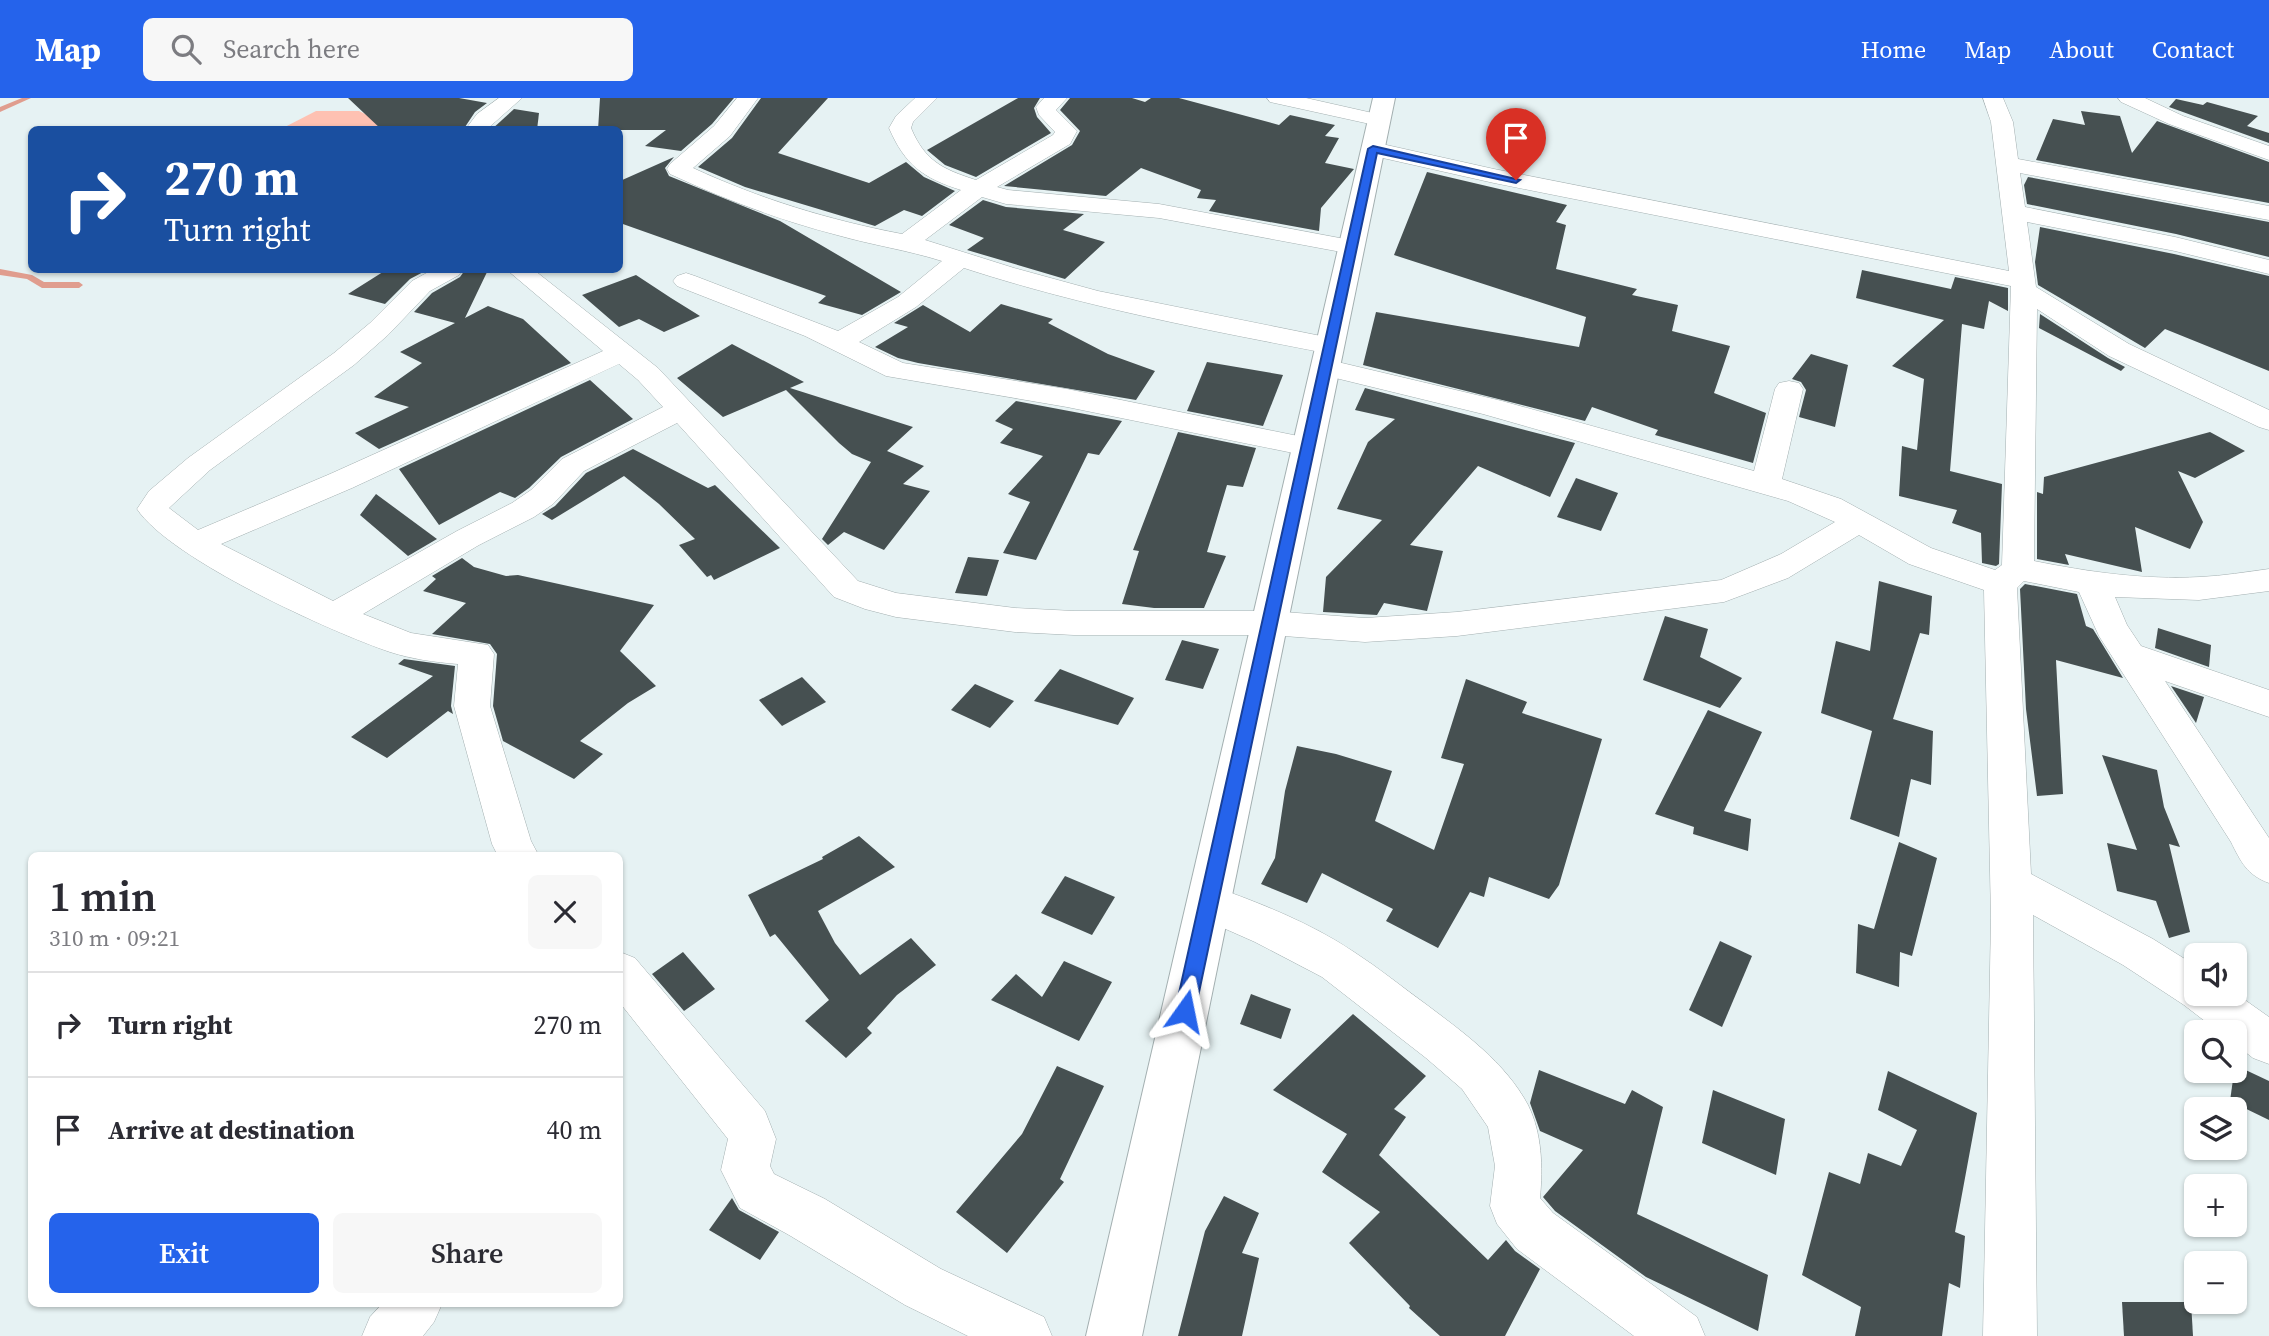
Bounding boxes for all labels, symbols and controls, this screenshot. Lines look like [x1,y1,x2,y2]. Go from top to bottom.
search box [143,18,633,81]
text: Map [35,27,101,72]
icon: search [167,30,205,68]
text: Search here [223,31,360,67]
text: Home [1861,33,1926,66]
text: Map [1964,33,2011,66]
text: About [2049,33,2114,66]
text: Contact [2152,33,2234,66]
pin [1486,108,1546,180]
icon: arrive [1497,119,1535,157]
text: 270 m [164,144,299,211]
icon: right [49,154,140,245]
text: Turn right [164,208,310,252]
text: 1 min [49,867,157,925]
button: close [528,875,602,949]
text: 310 m · 09:21 [49,922,180,954]
map controls [2184,943,2247,1314]
button: sound [2184,943,2247,1006]
position arrow [1148,974,1222,1048]
icon: right [49,1006,87,1044]
text: Turn right [108,1007,232,1043]
text: 270 m [534,1007,602,1043]
button: search [2184,1020,2247,1083]
button: layers [2184,1097,2247,1160]
icon: arrive [49,1111,87,1149]
text: Arrive at destination [108,1112,355,1148]
text: 40 m [547,1112,602,1148]
button: + [2184,1174,2247,1237]
button: Exit [49,1213,319,1293]
button: Share [333,1213,602,1293]
button: − [2184,1251,2247,1314]

